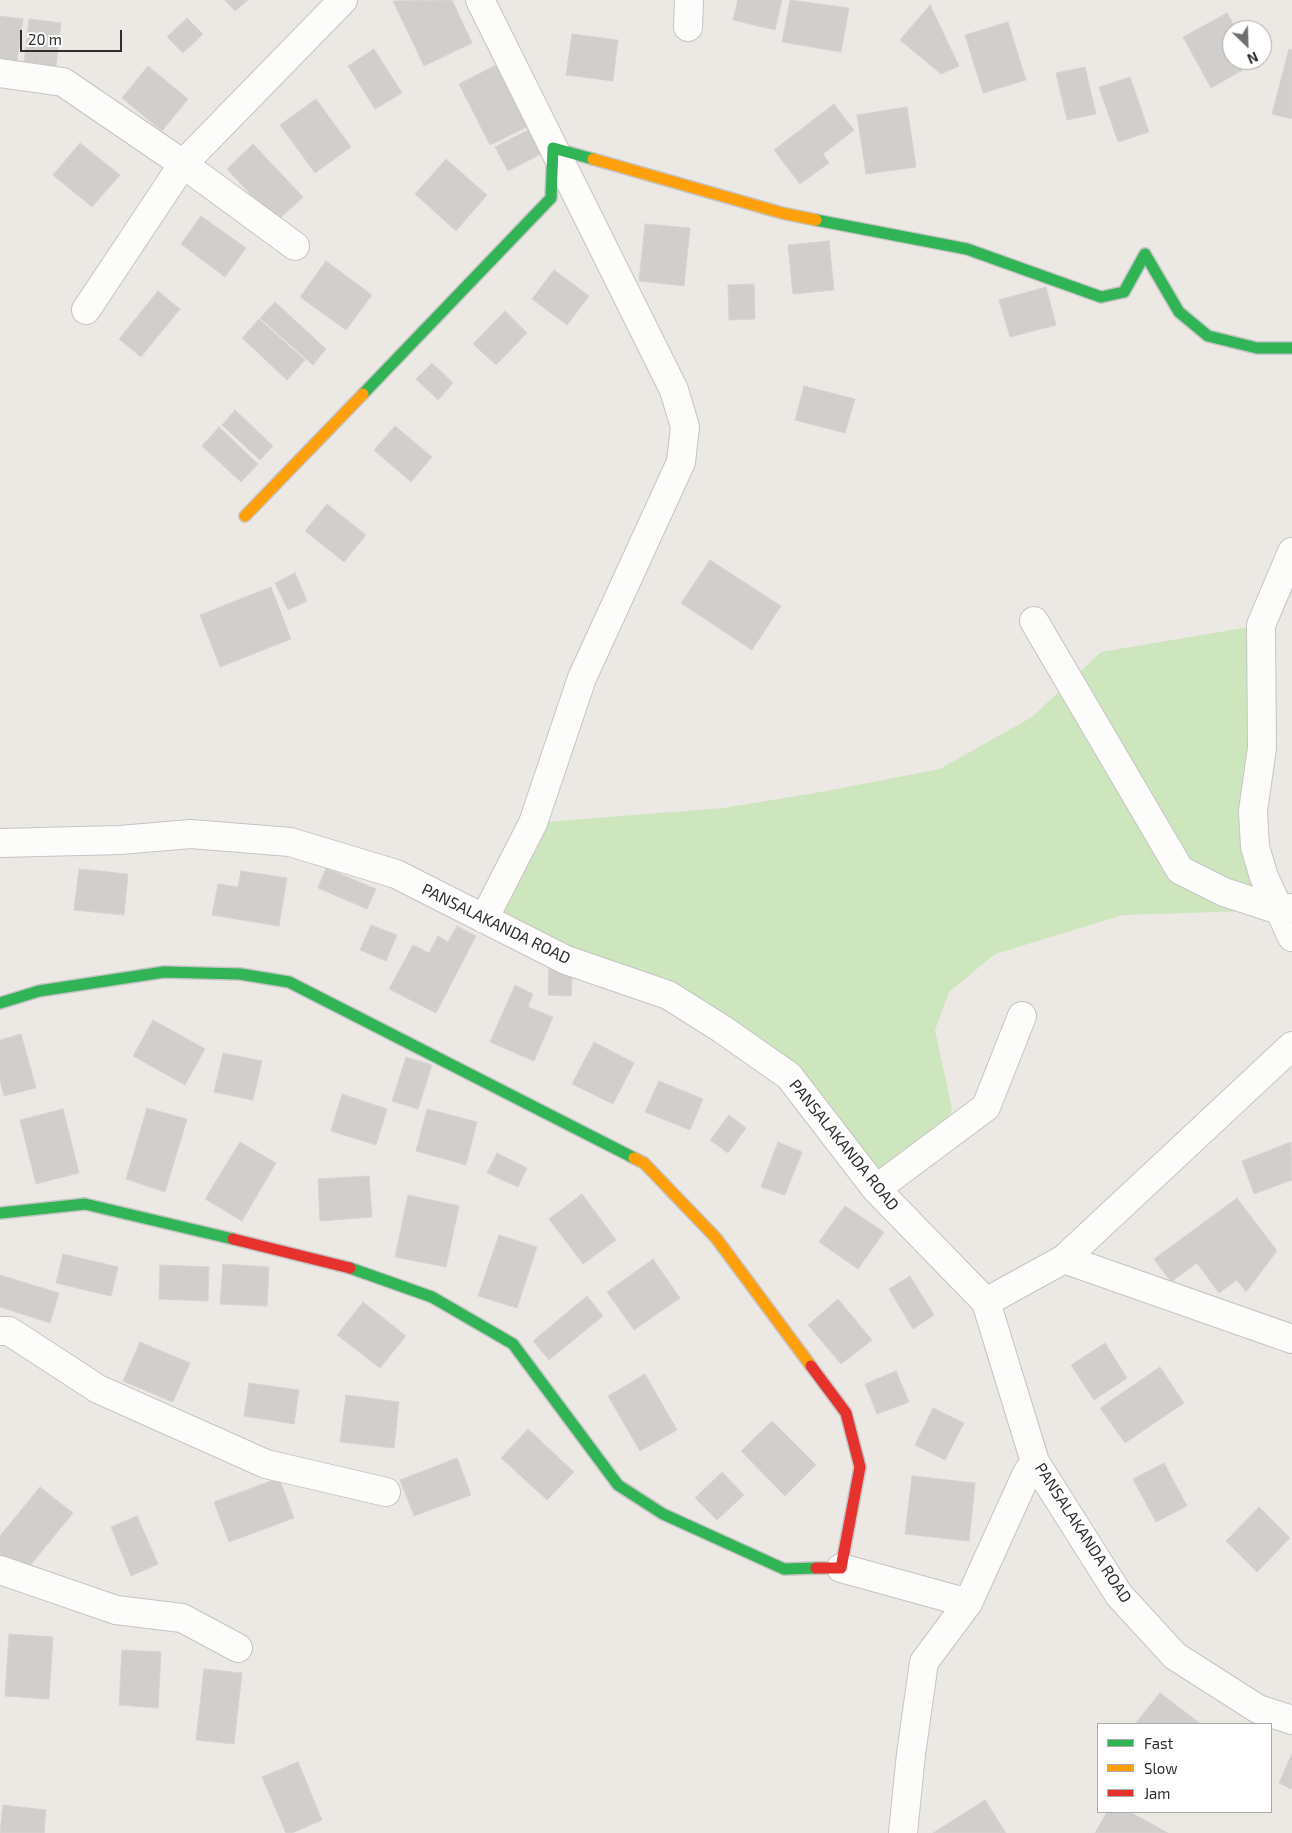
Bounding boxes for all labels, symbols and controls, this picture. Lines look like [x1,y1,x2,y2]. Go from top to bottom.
scale bar [22,20,125,52]
north arrow [1222,20,1272,70]
text: 20 m [28,30,62,48]
text: N [1245,48,1261,68]
street label: PANSALAKANDA ROAD [419,880,573,968]
street label: PANSALAKANDA ROAD [785,1076,903,1214]
street label: PANSALAKANDA ROAD [1031,1459,1135,1607]
legend [1097,1723,1272,1813]
text: Fast [1144,1734,1173,1752]
text: Slow [1144,1759,1178,1777]
text: Jam [1144,1784,1170,1802]

